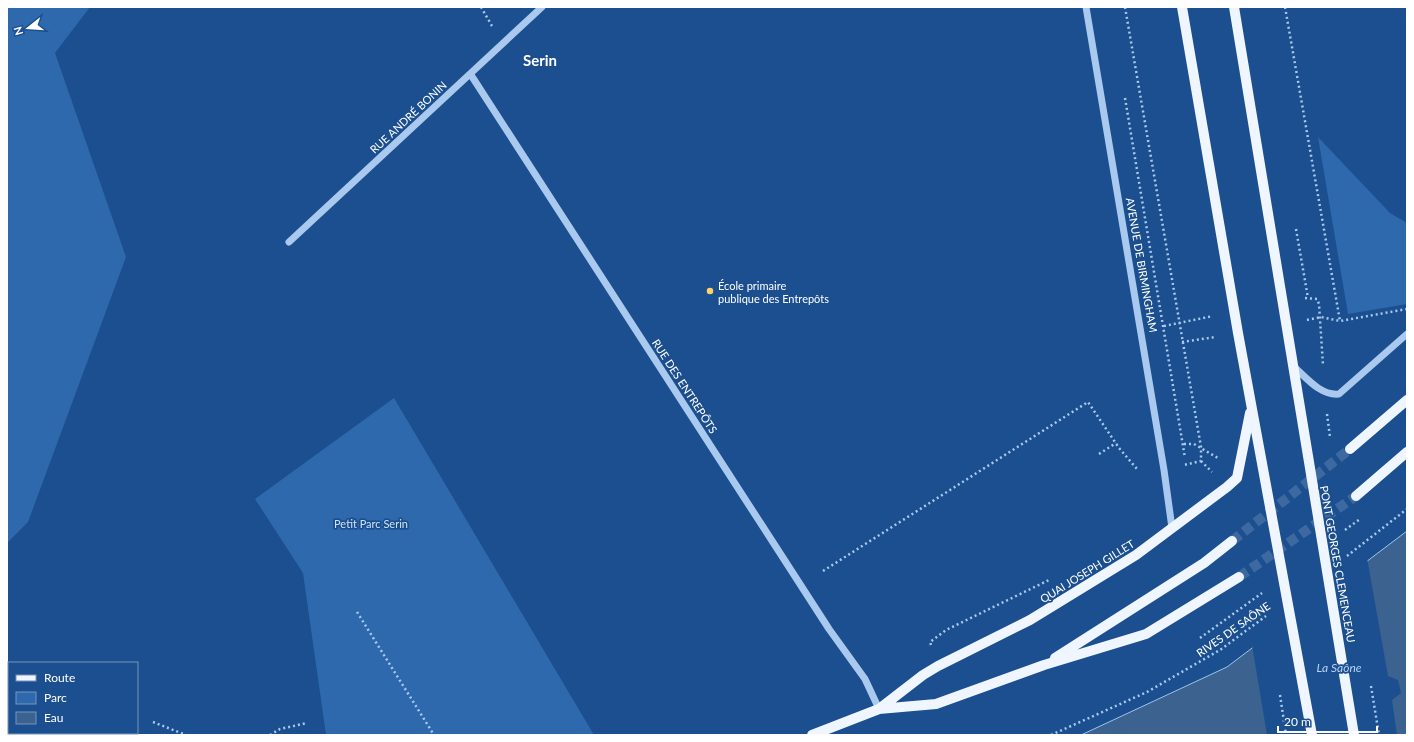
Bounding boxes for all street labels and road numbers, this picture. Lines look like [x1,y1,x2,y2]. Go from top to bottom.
street label: RUE ANDRÉ BONIN [367,78,449,156]
street label: AVENUE DE BIRMINGHAM [1124,197,1160,333]
street label: RUE DES ENTREPÔTS [650,337,720,436]
street label: PONT GEORGES CLEMENCEAU [1318,484,1358,644]
street label: QUAI JOSEPH GILLET [1038,536,1137,605]
street label: RIVES DE SAÔNE [1194,599,1272,659]

